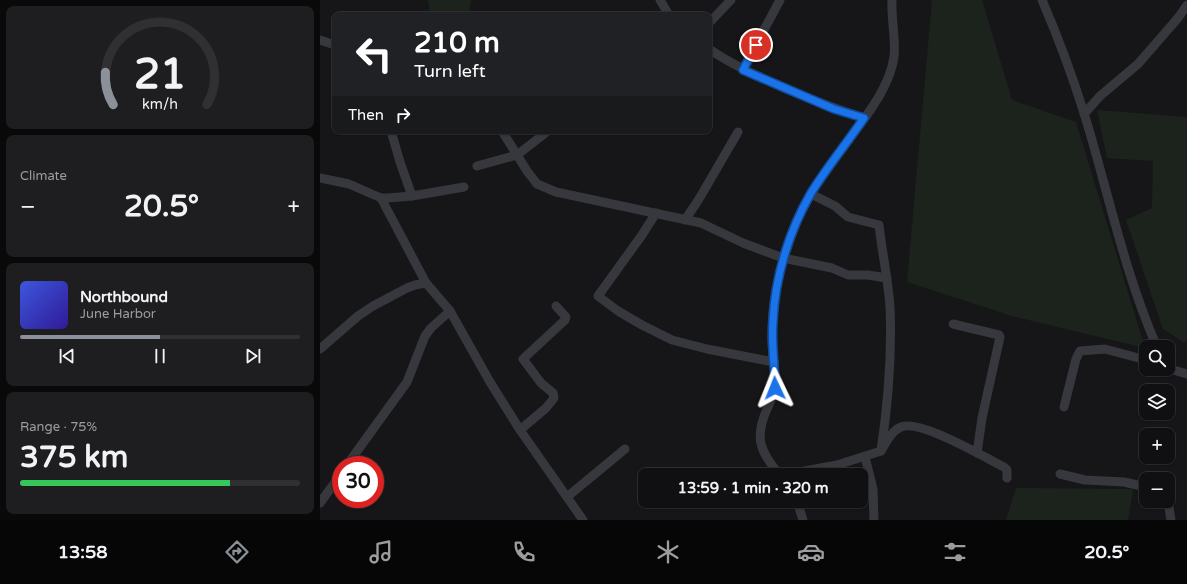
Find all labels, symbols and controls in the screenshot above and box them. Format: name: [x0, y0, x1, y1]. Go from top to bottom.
text: 210 m: [414, 26, 500, 60]
icon: left: [348, 28, 400, 80]
pin: [739, 28, 773, 62]
icon: arrive: [745, 34, 767, 56]
text: 21: [134, 50, 186, 100]
text: Turn left: [414, 60, 486, 82]
text: km/h: [142, 96, 178, 113]
icon: right: [392, 104, 414, 126]
text: Then: [348, 106, 384, 124]
text: Climate: [20, 168, 67, 184]
text: 20.5°: [124, 188, 199, 225]
text: −: [20, 194, 36, 220]
text: +: [288, 194, 300, 220]
text: Northbound: [80, 288, 168, 306]
text: June Harbor: [80, 306, 156, 322]
map controls: [1139, 340, 1175, 508]
button: search: [1139, 340, 1175, 376]
icon: previous: [56, 345, 78, 367]
icon: pause: [149, 345, 171, 367]
icon: next: [242, 345, 264, 367]
position arrow: [754, 367, 796, 409]
button: layers: [1139, 384, 1175, 420]
text: Range · 75%: [20, 419, 97, 435]
button: +: [1139, 428, 1175, 464]
text: 375 km: [20, 439, 128, 476]
speed limit sign: 30: [332, 456, 384, 508]
button: −: [1139, 472, 1175, 508]
text: 13:59 · 1 min · 320 m: [678, 479, 828, 497]
icon: directions: [223, 538, 251, 566]
icon: music: [367, 538, 395, 566]
icon: phone: [510, 538, 538, 566]
icon: climate: [654, 538, 682, 566]
icon: car: [797, 538, 825, 566]
icon: filters: [941, 538, 969, 566]
text: 13:58: [58, 541, 108, 563]
text: 20.5°: [1084, 541, 1129, 563]

